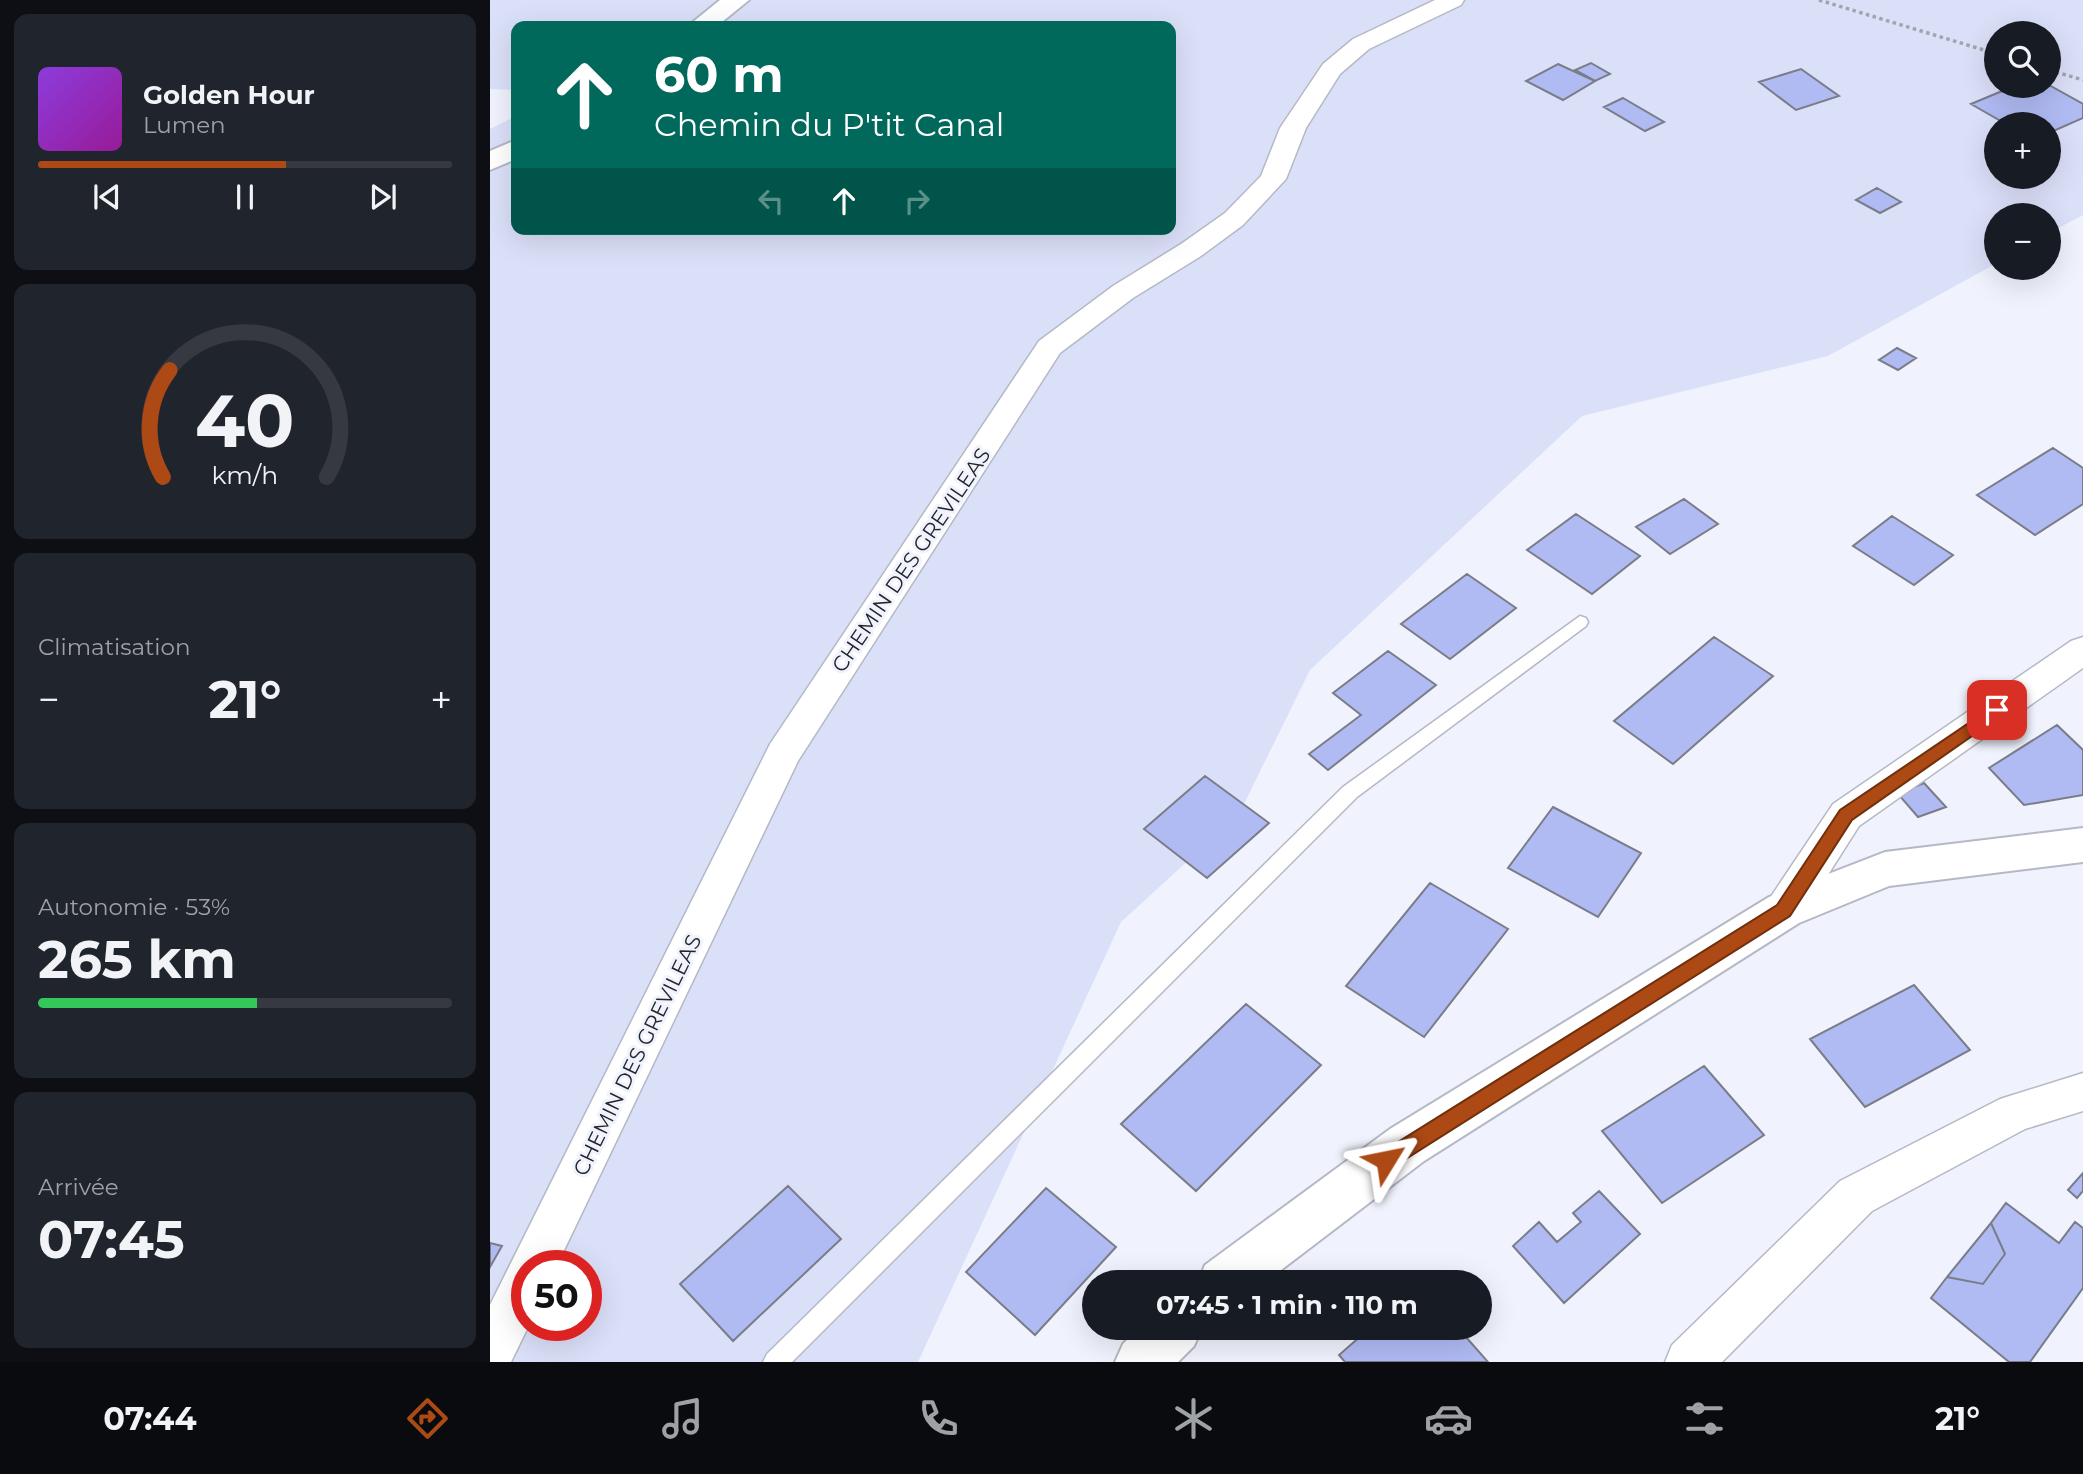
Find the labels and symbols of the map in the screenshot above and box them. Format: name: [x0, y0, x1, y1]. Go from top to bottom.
street label: CHEMIN DES GREVILEAS: [827, 443, 995, 677]
pin: [1967, 680, 2027, 740]
street label: CHEMIN DES GREVILEAS: [568, 930, 706, 1180]
position arrow: [1349, 1123, 1423, 1197]
speed limit sign: 50: [511, 1250, 602, 1341]

